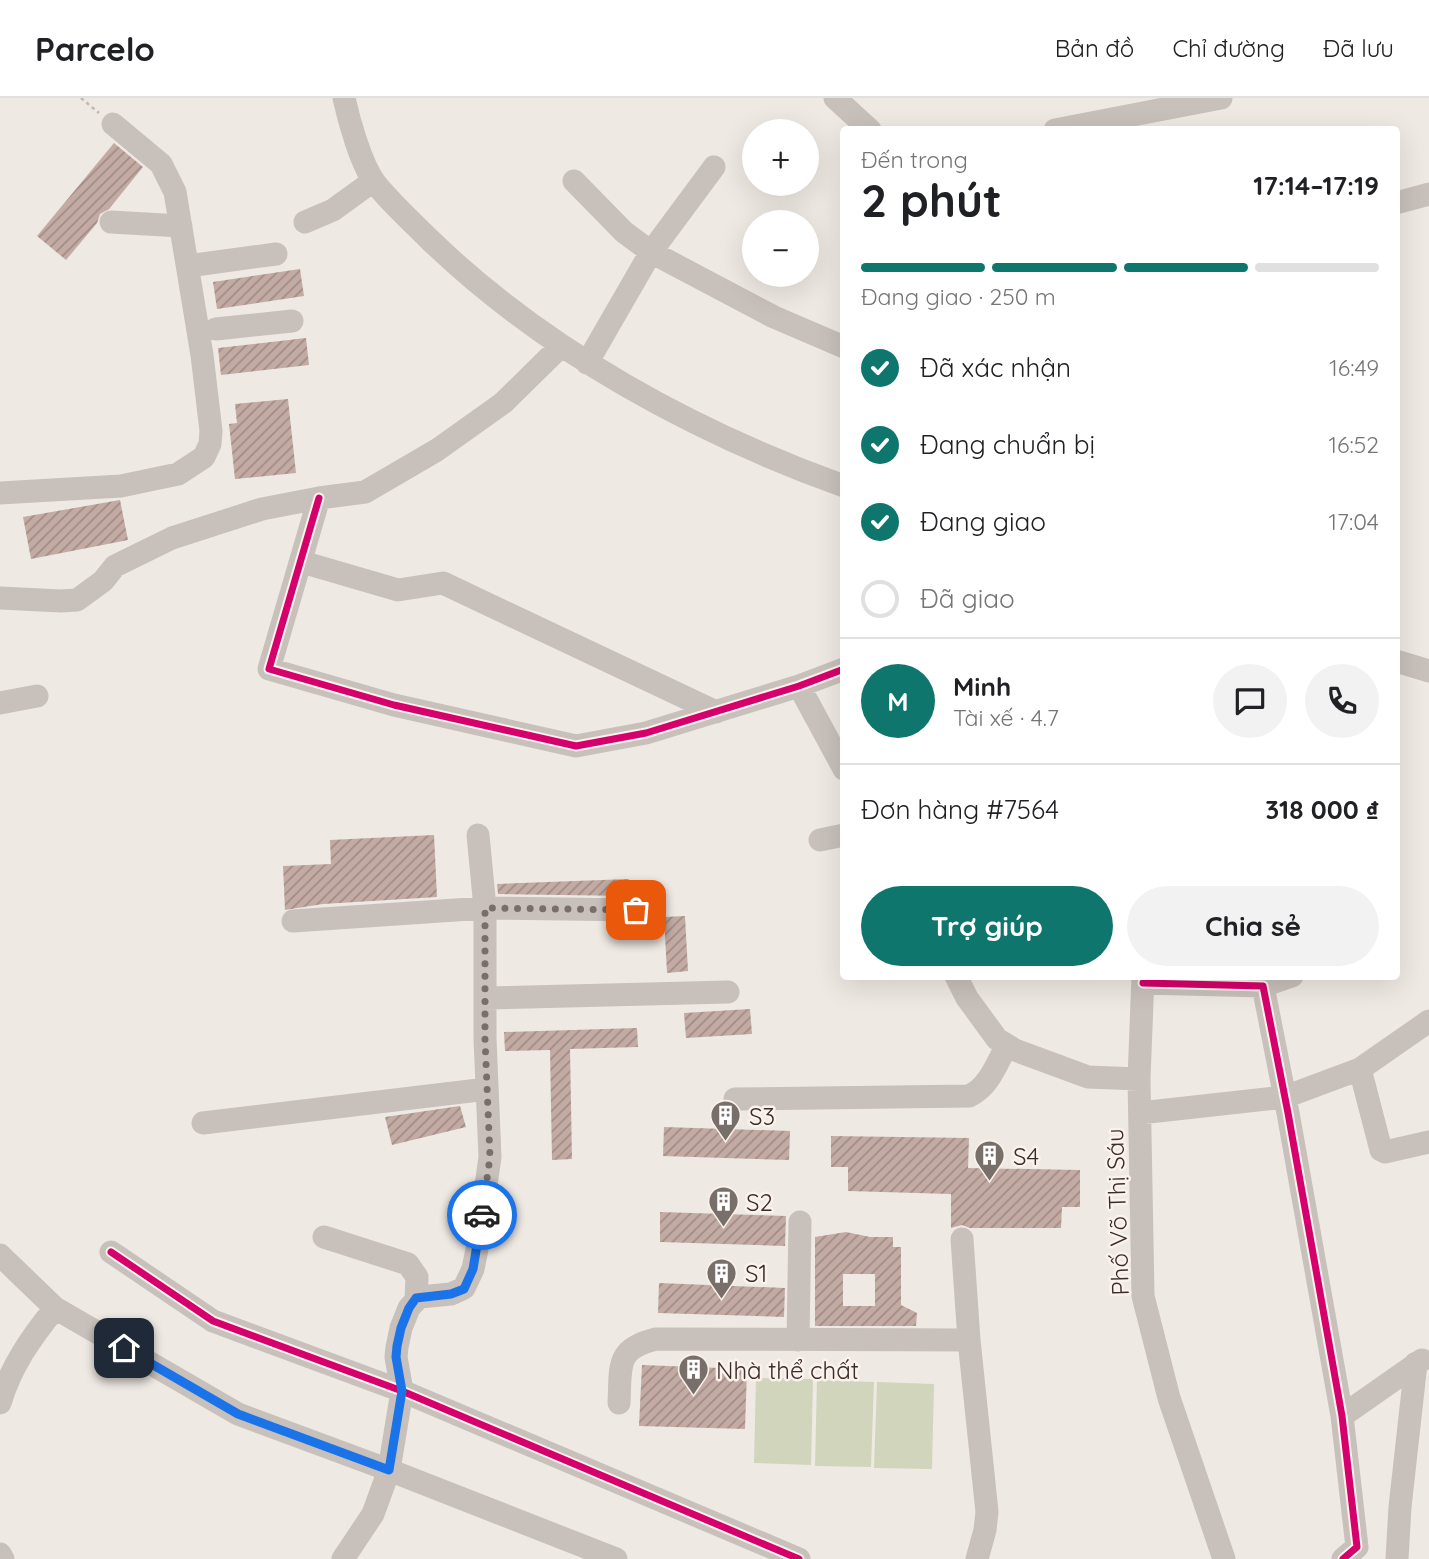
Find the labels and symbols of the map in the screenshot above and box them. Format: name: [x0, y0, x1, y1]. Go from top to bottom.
pin: [606, 880, 666, 940]
building icon: S3: [709, 1099, 743, 1143]
place label: S3: [749, 1101, 775, 1131]
street label: Phố Võ Thị Sáu: [1099, 1128, 1135, 1296]
building icon: S4: [973, 1139, 1007, 1183]
place label: S4: [1013, 1141, 1039, 1171]
courier: [447, 1180, 517, 1250]
building icon: S2: [706, 1185, 740, 1229]
place label: S2: [746, 1187, 773, 1217]
building icon: S1: [705, 1256, 739, 1300]
place label: S1: [745, 1258, 767, 1288]
pin: [94, 1318, 154, 1378]
building icon: Nhà thể chất: [676, 1353, 710, 1397]
place label: Nhà thể chất: [716, 1355, 859, 1385]

